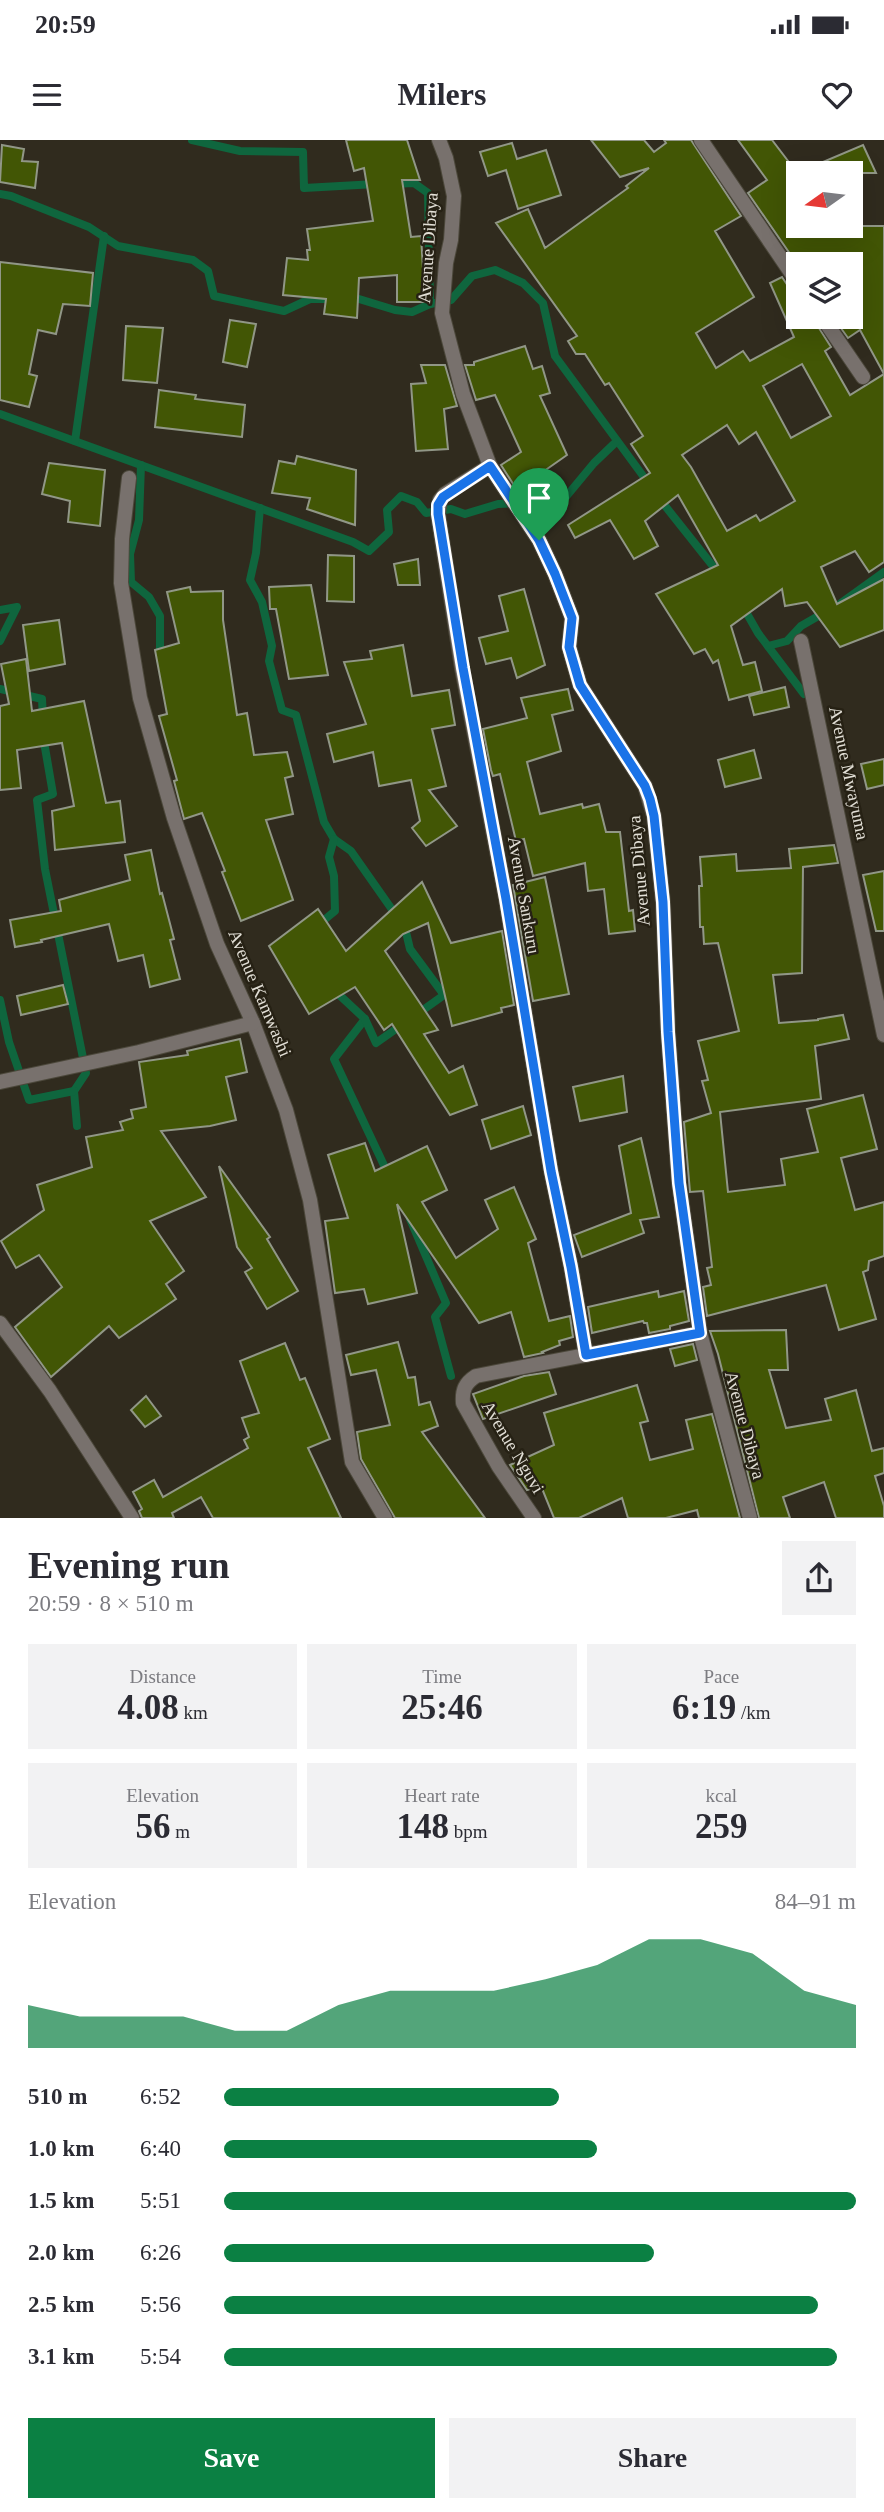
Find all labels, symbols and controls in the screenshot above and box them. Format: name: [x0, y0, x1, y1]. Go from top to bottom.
text: 20:59: [35, 10, 96, 39]
icon: menu: [28, 76, 66, 114]
text: Milers: [398, 76, 486, 112]
icon: heart: [818, 76, 856, 114]
north arrow: [786, 161, 863, 238]
map controls: [786, 161, 863, 329]
street label: Avenue Dibaya: [414, 192, 442, 304]
button: layers: [786, 252, 863, 329]
pin: [509, 468, 569, 540]
icon: arrive: [520, 479, 558, 517]
street label: Avenue Mwayuma: [825, 704, 873, 842]
street label: Avenue Dibaya: [624, 815, 654, 927]
street label: Avenue Sankuru: [504, 835, 544, 955]
street label: Avenue Kamwashi: [224, 926, 296, 1060]
street label: Avenue Dibaya: [721, 1369, 769, 1481]
street label: Avenue Nguvi: [478, 1397, 548, 1497]
button: share: [782, 1541, 856, 1615]
text: Evening run: [28, 1544, 230, 1586]
text: 20:59 · 8 × 510 m: [28, 1591, 194, 1616]
text: Distance: [129, 1666, 196, 1687]
text: Time: [422, 1666, 462, 1687]
text: Pace: [703, 1666, 739, 1687]
text: 4.08: [118, 1688, 179, 1727]
text: 25:46: [401, 1688, 483, 1727]
text: 6:19: [672, 1688, 736, 1727]
text: km: [179, 1702, 208, 1723]
text: /km: [736, 1702, 771, 1723]
text: Elevation: [126, 1785, 199, 1806]
text: Heart rate: [404, 1785, 480, 1806]
text: kcal: [706, 1785, 737, 1806]
text: 56: [135, 1807, 170, 1846]
text: 148: [396, 1807, 449, 1846]
text: 259: [695, 1807, 748, 1846]
text: m: [170, 1821, 190, 1842]
text: bpm: [449, 1821, 488, 1842]
text: Elevation: [28, 1889, 116, 1914]
text: 84–91 m: [775, 1889, 856, 1914]
text: 510 m: [28, 2084, 87, 2109]
text: 6:52: [140, 2084, 181, 2109]
text: 1.0 km: [28, 2136, 94, 2161]
text: 6:40: [140, 2136, 181, 2161]
text: 1.5 km: [28, 2188, 94, 2213]
text: 5:51: [140, 2188, 181, 2213]
text: 2.0 km: [28, 2240, 94, 2265]
text: 6:26: [140, 2240, 181, 2265]
text: 2.5 km: [28, 2292, 94, 2317]
text: 5:56: [140, 2292, 181, 2317]
text: 3.1 km: [28, 2344, 94, 2369]
text: 5:54: [140, 2344, 181, 2369]
button: Save: [28, 2418, 435, 2498]
button: Share: [449, 2418, 856, 2498]

